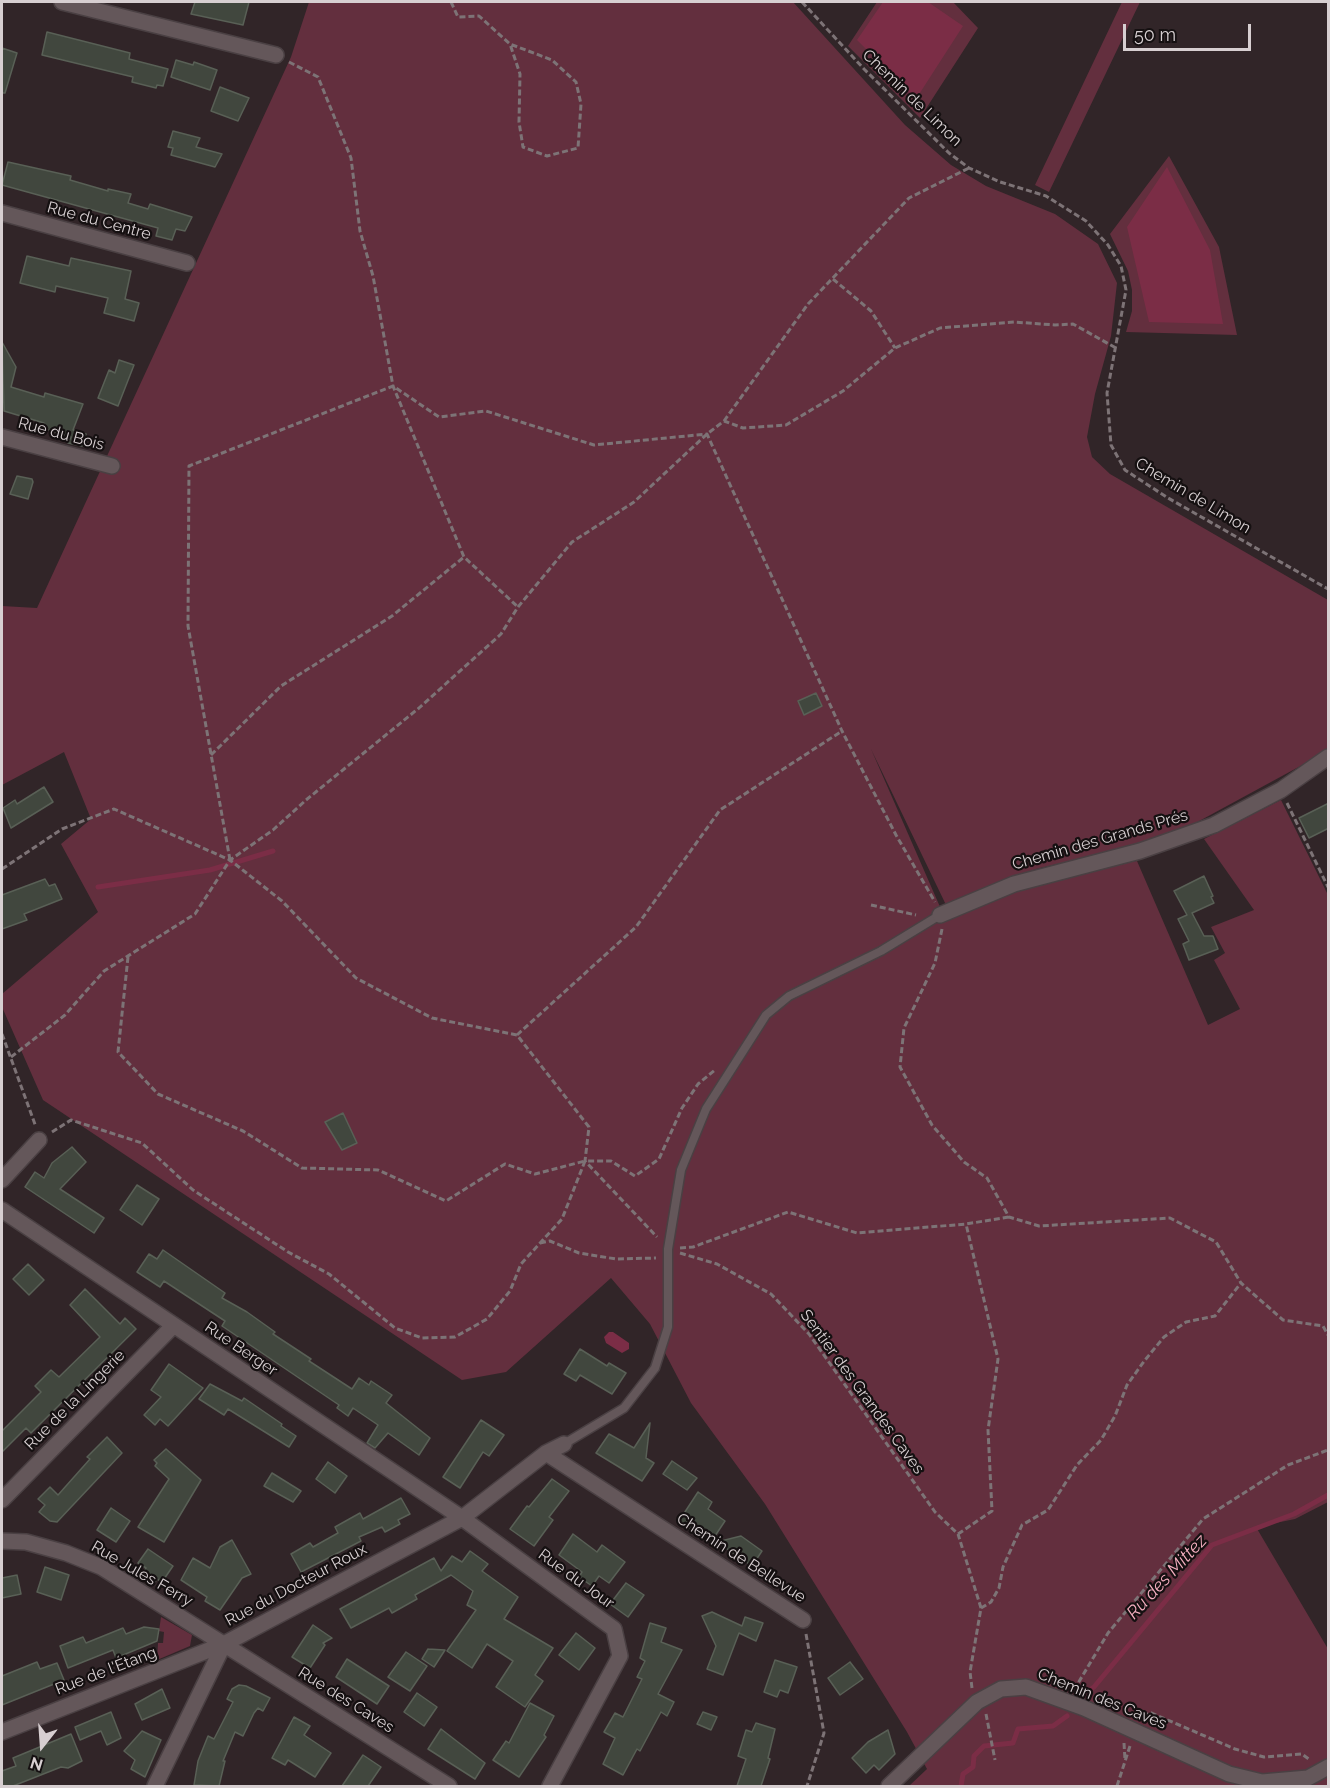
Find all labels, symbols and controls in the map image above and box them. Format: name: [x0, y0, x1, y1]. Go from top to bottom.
scale bar: [1126, 12, 1254, 50]
text: 50 m: [1134, 24, 1176, 45]
street label: Chemin de Limon: [858, 46, 966, 150]
street label: Rue du Centre: [45, 198, 153, 244]
street label: Rue du Bois: [16, 413, 106, 455]
street label: Chemin de Limon: [1132, 454, 1254, 538]
street label: Chemin des Grands Prés: [1010, 806, 1190, 874]
street label: Sentier des Grandes Caves: [796, 1306, 928, 1478]
street label: Rue Berger: [201, 1318, 281, 1380]
street label: Rue de la Lingerie: [21, 1346, 129, 1454]
street label: Chemin de Bellevue: [673, 1509, 809, 1607]
water label: Ru des Mittez: [1122, 1530, 1212, 1624]
street label: Rue Jules Ferry: [88, 1537, 196, 1611]
street label: Rue du Docteur Roux: [222, 1540, 370, 1630]
street label: Rue du Jour: [534, 1545, 618, 1613]
street label: Rue de l'Étang: [53, 1643, 159, 1699]
street label: Rue des Caves: [295, 1663, 397, 1737]
street label: Chemin des Caves: [1035, 1664, 1169, 1734]
north arrow: [12, 1716, 72, 1776]
text: N: [28, 1753, 45, 1775]

